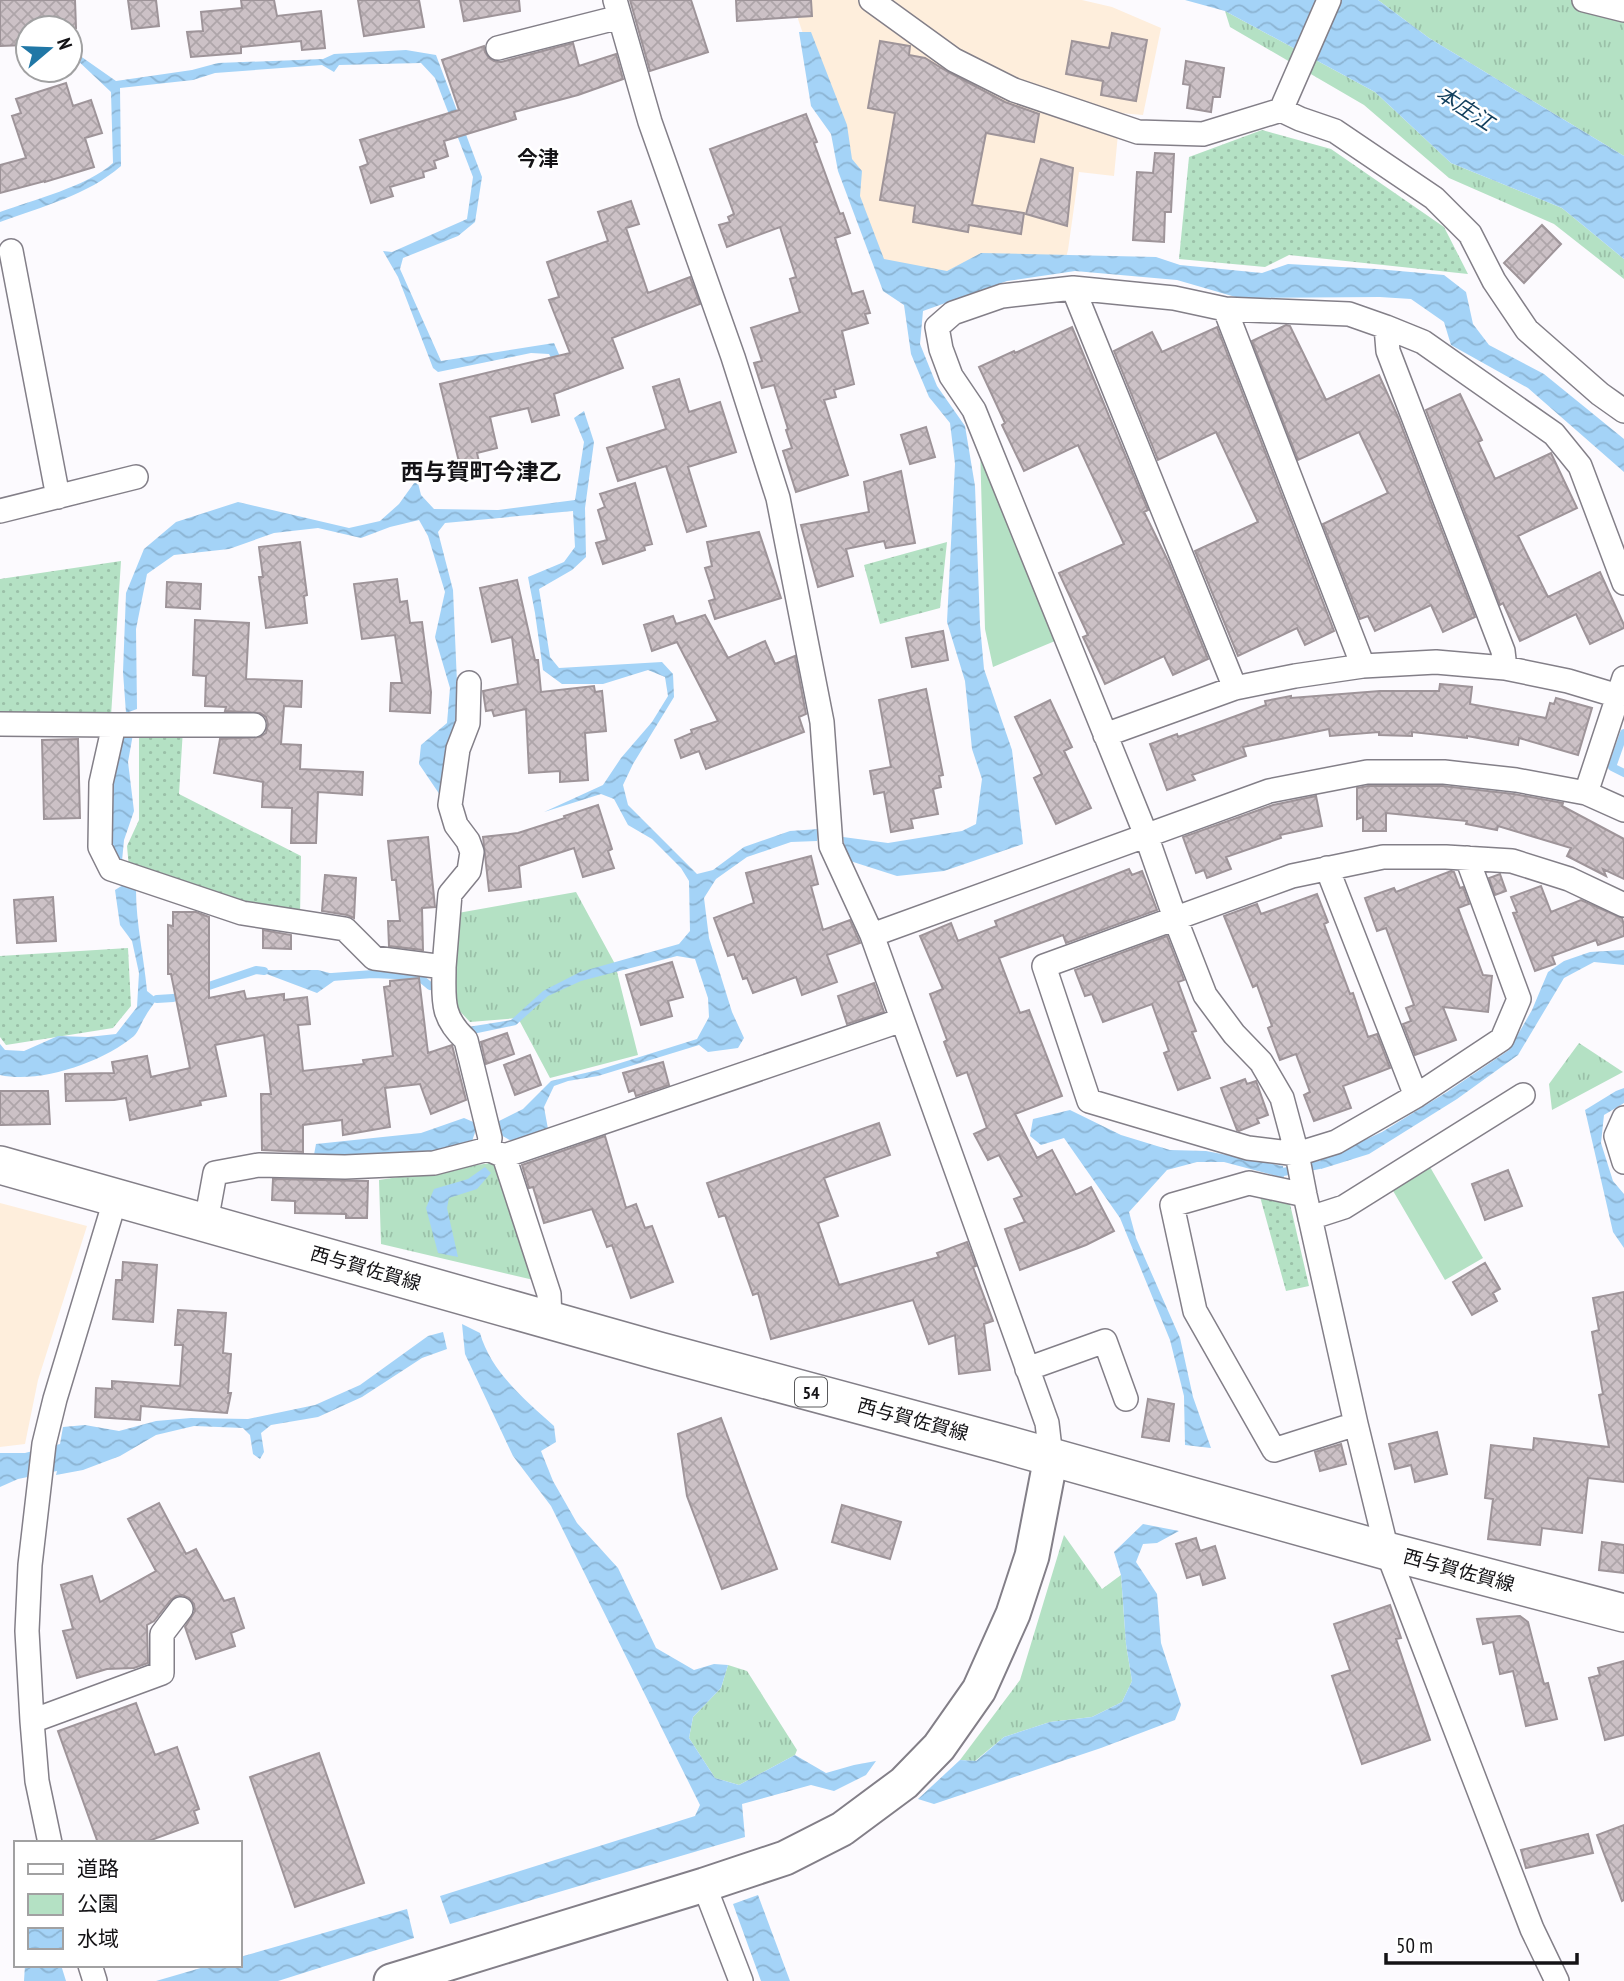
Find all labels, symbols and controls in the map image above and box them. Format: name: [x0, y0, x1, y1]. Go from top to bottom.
north arrow: [14, 14, 84, 84]
text: N: [52, 35, 78, 52]
water label: 本庄江: [1431, 80, 1500, 138]
district label: 今津: [517, 145, 559, 172]
district label: 西与賀町今津乙: [401, 457, 562, 486]
street label: 西与賀佐賀線: [308, 1241, 424, 1295]
road number: 54: [795, 1378, 827, 1406]
street label: 西与賀佐賀線: [855, 1393, 971, 1445]
street label: 西与賀佐賀線: [1401, 1544, 1517, 1596]
legend: [14, 1841, 242, 1967]
text: 道路: [77, 1855, 119, 1882]
text: 公園: [77, 1890, 119, 1917]
scale bar: [1386, 1922, 1577, 1966]
text: 水域: [77, 1925, 119, 1952]
text: 50 m: [1396, 1932, 1433, 1959]

